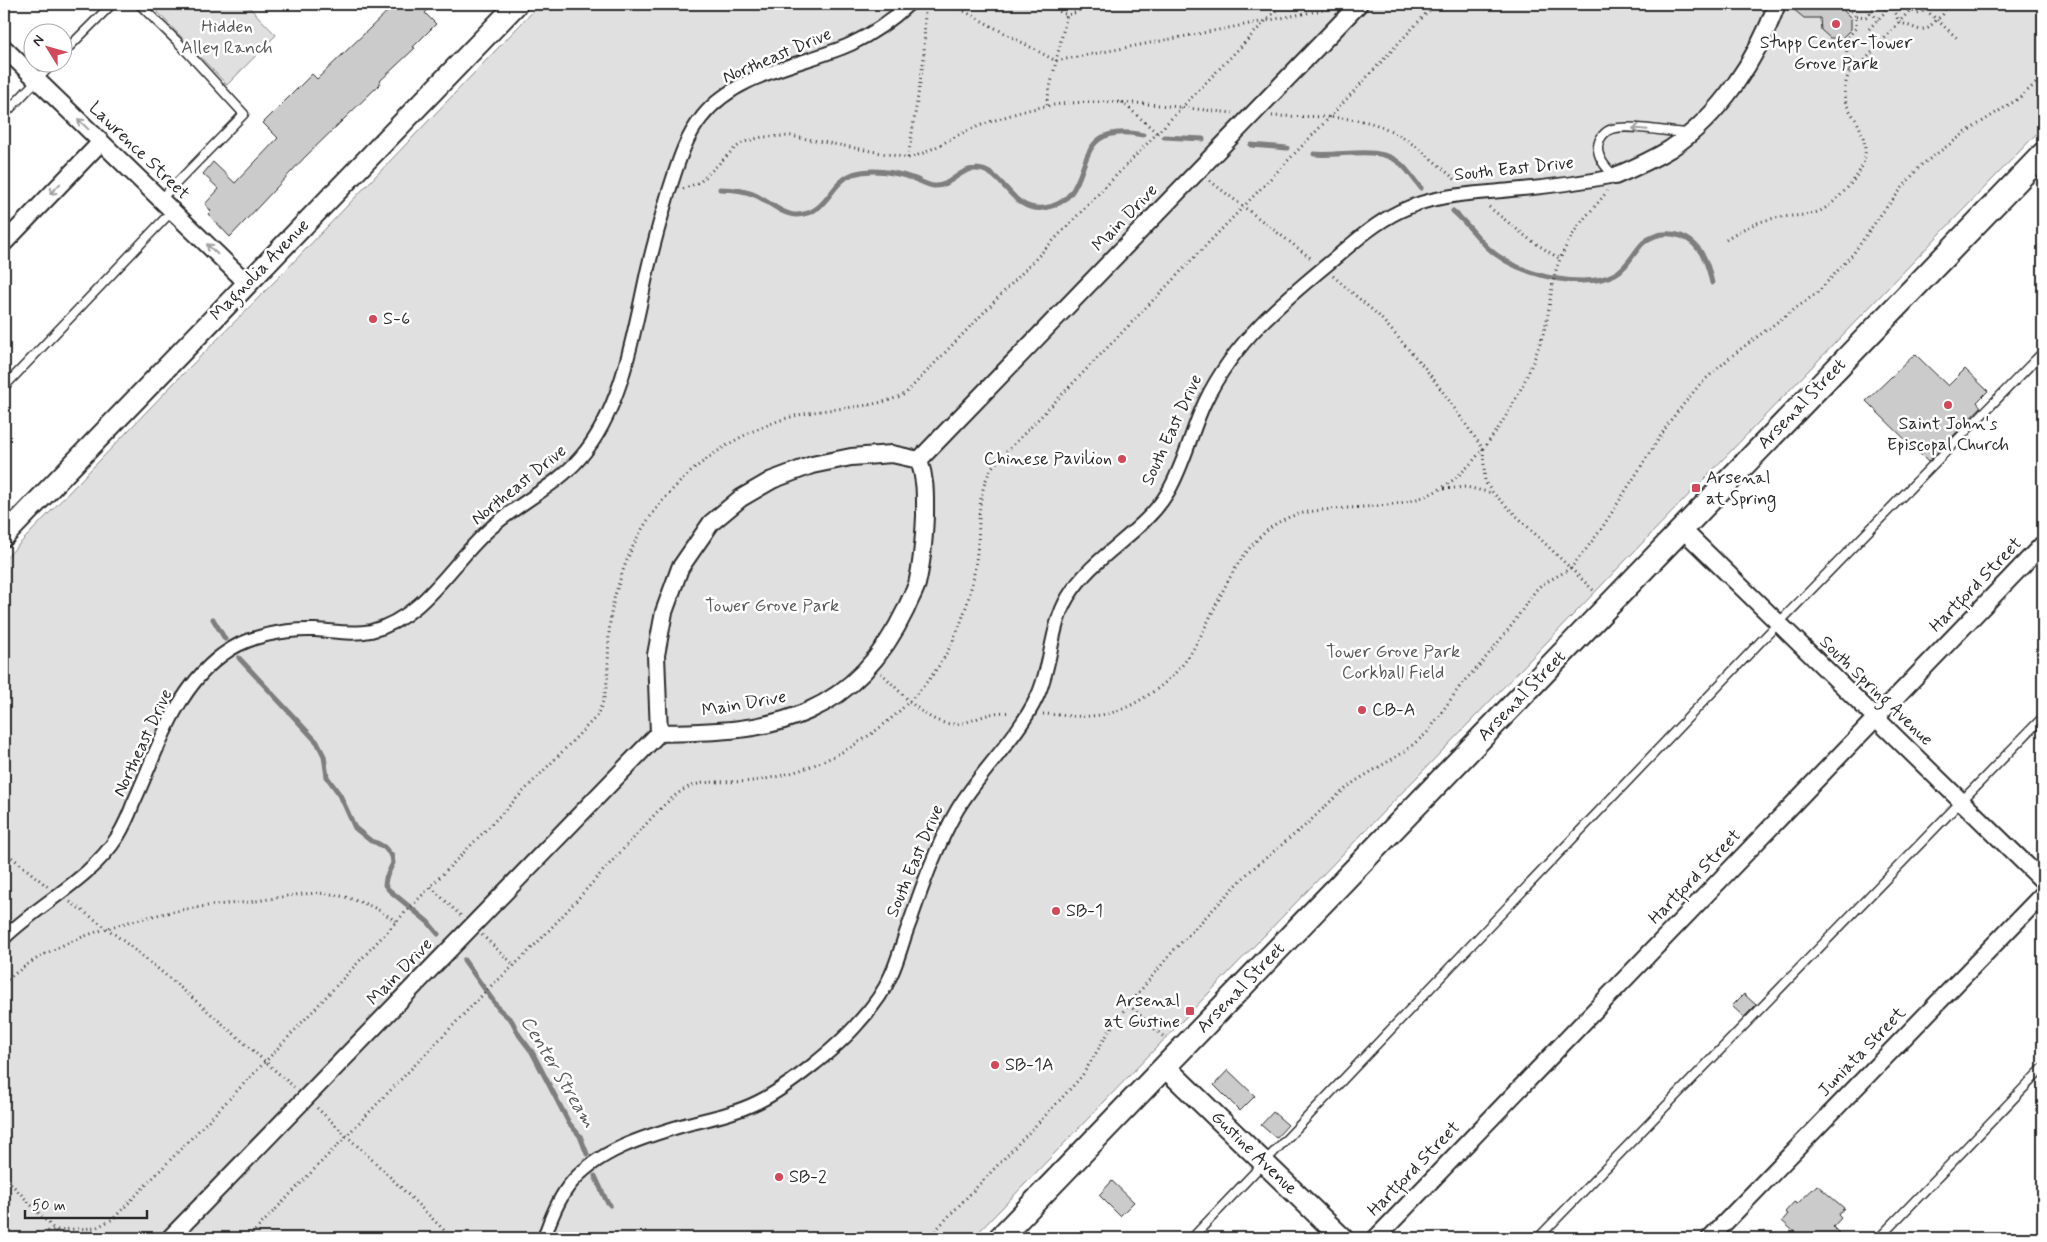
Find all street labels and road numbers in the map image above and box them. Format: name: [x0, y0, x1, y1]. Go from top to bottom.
street label: Northeast Drive: [719, 22, 835, 90]
street label: Lawrence Street: [83, 97, 195, 205]
street label: South East Drive: [1453, 151, 1575, 187]
street label: Main Drive: [1087, 179, 1163, 257]
street label: Magnolia Avenue: [205, 214, 316, 328]
street label: Arsenal Street: [1752, 353, 1852, 455]
street label: South East Drive: [1136, 370, 1208, 490]
street label: Northeast Drive: [466, 439, 572, 531]
street label: Hartford Street: [1924, 532, 2029, 639]
street label: South Spring Avenue: [1813, 630, 1938, 753]
street label: Arsenal Street: [1472, 645, 1572, 747]
street label: Northeast Drive: [108, 685, 178, 801]
street label: Main Drive: [700, 685, 788, 723]
street label: South East Drive: [880, 801, 950, 921]
street label: Hartford Street: [1643, 824, 1748, 931]
street label: Main Drive: [362, 933, 438, 1011]
street label: Arsenal Street: [1191, 937, 1291, 1039]
street label: Juniata Street: [1813, 1001, 1912, 1102]
street label: Gustine Avenue: [1205, 1105, 1303, 1201]
street label: Hartford Street: [1362, 1116, 1467, 1223]

